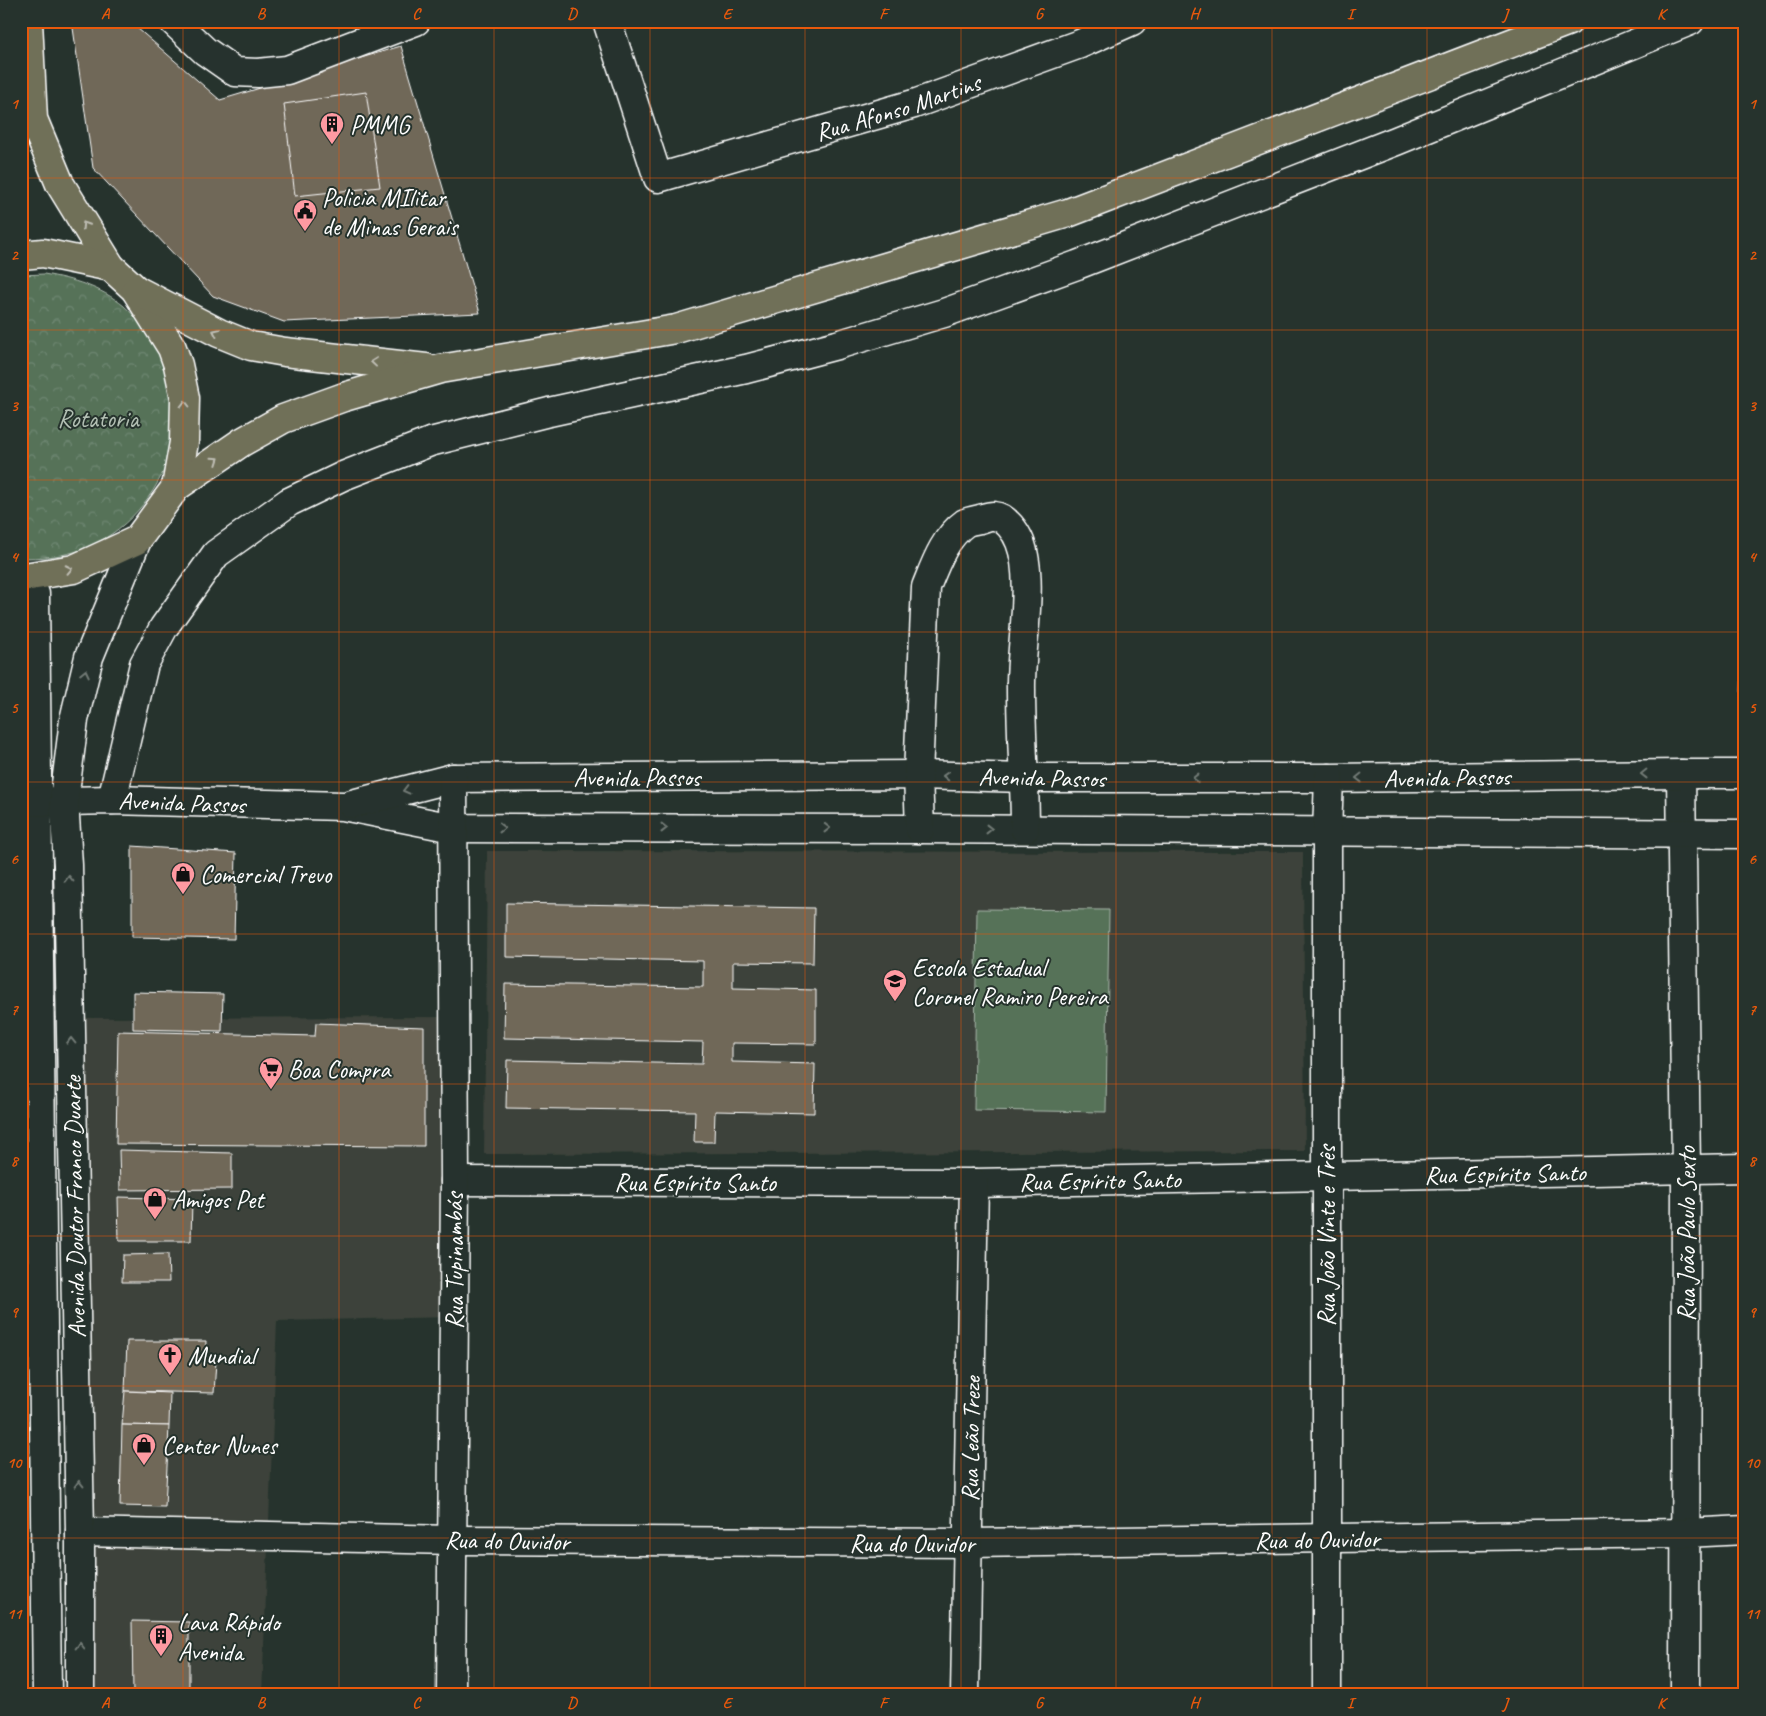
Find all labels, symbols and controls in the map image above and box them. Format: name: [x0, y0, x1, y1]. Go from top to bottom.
text: A: [101, 4, 111, 24]
text: B: [257, 4, 267, 24]
text: C: [412, 4, 422, 24]
text: D: [567, 4, 578, 24]
text: E: [723, 4, 734, 24]
text: F: [879, 4, 890, 24]
text: G: [1035, 4, 1045, 24]
text: H: [1189, 4, 1201, 24]
text: I: [1347, 4, 1357, 24]
text: J: [1501, 4, 1510, 24]
text: K: [1657, 4, 1669, 24]
street label: Rua Afonso Martins: [812, 66, 987, 149]
text: 1: [10, 94, 19, 114]
text: 1: [1748, 94, 1757, 114]
place label: PMMG: [350, 109, 412, 141]
building icon: PMMG: [319, 111, 345, 145]
place label: Policia MIlitar de Minas Gerais: [322, 182, 460, 243]
public building icon: Policia MIlitar de Minas Gerais: [292, 198, 318, 232]
one-way arrow: [82, 221, 92, 230]
text: 2: [10, 245, 19, 265]
text: 2: [1748, 245, 1757, 265]
one-way arrow: [212, 327, 221, 338]
one-way arrow: [370, 357, 378, 368]
text: 3: [10, 396, 19, 416]
text: 3: [1748, 396, 1757, 416]
one-way arrow: [180, 400, 190, 408]
park label: Rotatoria: [57, 403, 141, 435]
one-way arrow: [210, 457, 220, 466]
text: 4: [10, 547, 19, 567]
text: 4: [1748, 547, 1757, 567]
one-way arrow: [65, 564, 74, 575]
one-way arrow: [79, 668, 90, 677]
text: 5: [11, 698, 20, 718]
text: 5: [1749, 698, 1758, 718]
street label: Avenida Passos: [978, 761, 1108, 795]
street label: Avenida Passos: [1383, 761, 1513, 795]
street label: Avenida Passos: [574, 762, 703, 794]
one-way arrow: [1639, 769, 1647, 779]
one-way arrow: [942, 771, 950, 781]
one-way arrow: [1192, 773, 1200, 783]
one-way arrow: [1354, 773, 1362, 783]
street label: Avenida Passos: [118, 785, 248, 821]
one-way arrow: [402, 785, 410, 795]
one-way arrow: [498, 823, 506, 833]
one-way arrow: [661, 823, 669, 833]
one-way arrow: [824, 823, 831, 833]
one-way arrow: [986, 824, 994, 834]
text: 6: [10, 849, 19, 869]
text: 6: [1748, 849, 1757, 869]
place label: Comercial Trevo: [200, 859, 333, 891]
shop icon: Comercial Trevo: [170, 861, 196, 895]
one-way arrow: [63, 874, 74, 882]
place label: Escola Estadual Coronel Ramiro Pereira: [912, 952, 1110, 1013]
school or university icon: Escola Estadual Coronel Ramiro Pereira: [882, 968, 908, 1002]
text: 7: [10, 1000, 19, 1020]
text: 7: [1748, 1000, 1757, 1020]
one-way arrow: [66, 1037, 76, 1044]
place label: Boa Compra: [288, 1054, 392, 1086]
supermarket icon: Boa Compra: [258, 1056, 284, 1090]
street label: Avenida Doutor Franco Duarte: [57, 1074, 93, 1338]
street label: Rua João Vinte e Três: [1311, 1143, 1343, 1326]
street label: Rua João Paulo Sexto: [1671, 1145, 1703, 1321]
text: 8: [10, 1151, 19, 1171]
text: 8: [1748, 1151, 1757, 1171]
street label: Rua Espírito Santo: [1424, 1157, 1587, 1191]
street label: Rua Espírito Santo: [1019, 1164, 1182, 1198]
street label: Rua Espírito Santo: [614, 1167, 777, 1199]
place label: Amigos Pet: [172, 1184, 266, 1216]
shop icon: Amigos Pet: [142, 1186, 168, 1220]
street label: Rua Tupinambás: [439, 1190, 471, 1329]
text: 9: [10, 1302, 19, 1322]
text: 9: [1748, 1302, 1757, 1322]
place label: Mundial: [188, 1340, 260, 1372]
church icon: Mundial: [157, 1342, 183, 1376]
street label: Rua Leão Treze: [954, 1374, 988, 1502]
place label: Center Nunes: [162, 1430, 279, 1462]
shop icon: Center Nunes: [131, 1432, 157, 1466]
text: 10: [7, 1453, 23, 1473]
text: 10: [1745, 1453, 1761, 1473]
one-way arrow: [74, 1479, 84, 1487]
street label: Rua do Ouvidor: [1254, 1523, 1383, 1557]
street label: Rua do Ouvidor: [444, 1524, 573, 1558]
street label: Rua do Ouvidor: [850, 1528, 977, 1560]
text: 11: [7, 1604, 23, 1624]
text: 11: [1745, 1604, 1761, 1624]
place label: Lava Rápido Avenida: [178, 1607, 283, 1668]
building icon: Lava Rápido Avenida: [148, 1623, 174, 1657]
one-way arrow: [75, 1642, 85, 1650]
text: A: [101, 1693, 111, 1713]
text: B: [257, 1693, 267, 1713]
text: C: [412, 1693, 422, 1713]
text: D: [567, 1693, 578, 1713]
text: E: [723, 1693, 734, 1713]
text: F: [879, 1693, 890, 1713]
text: G: [1035, 1693, 1045, 1713]
text: H: [1189, 1693, 1201, 1713]
text: I: [1347, 1693, 1357, 1713]
text: J: [1501, 1693, 1510, 1713]
text: K: [1657, 1693, 1669, 1713]

